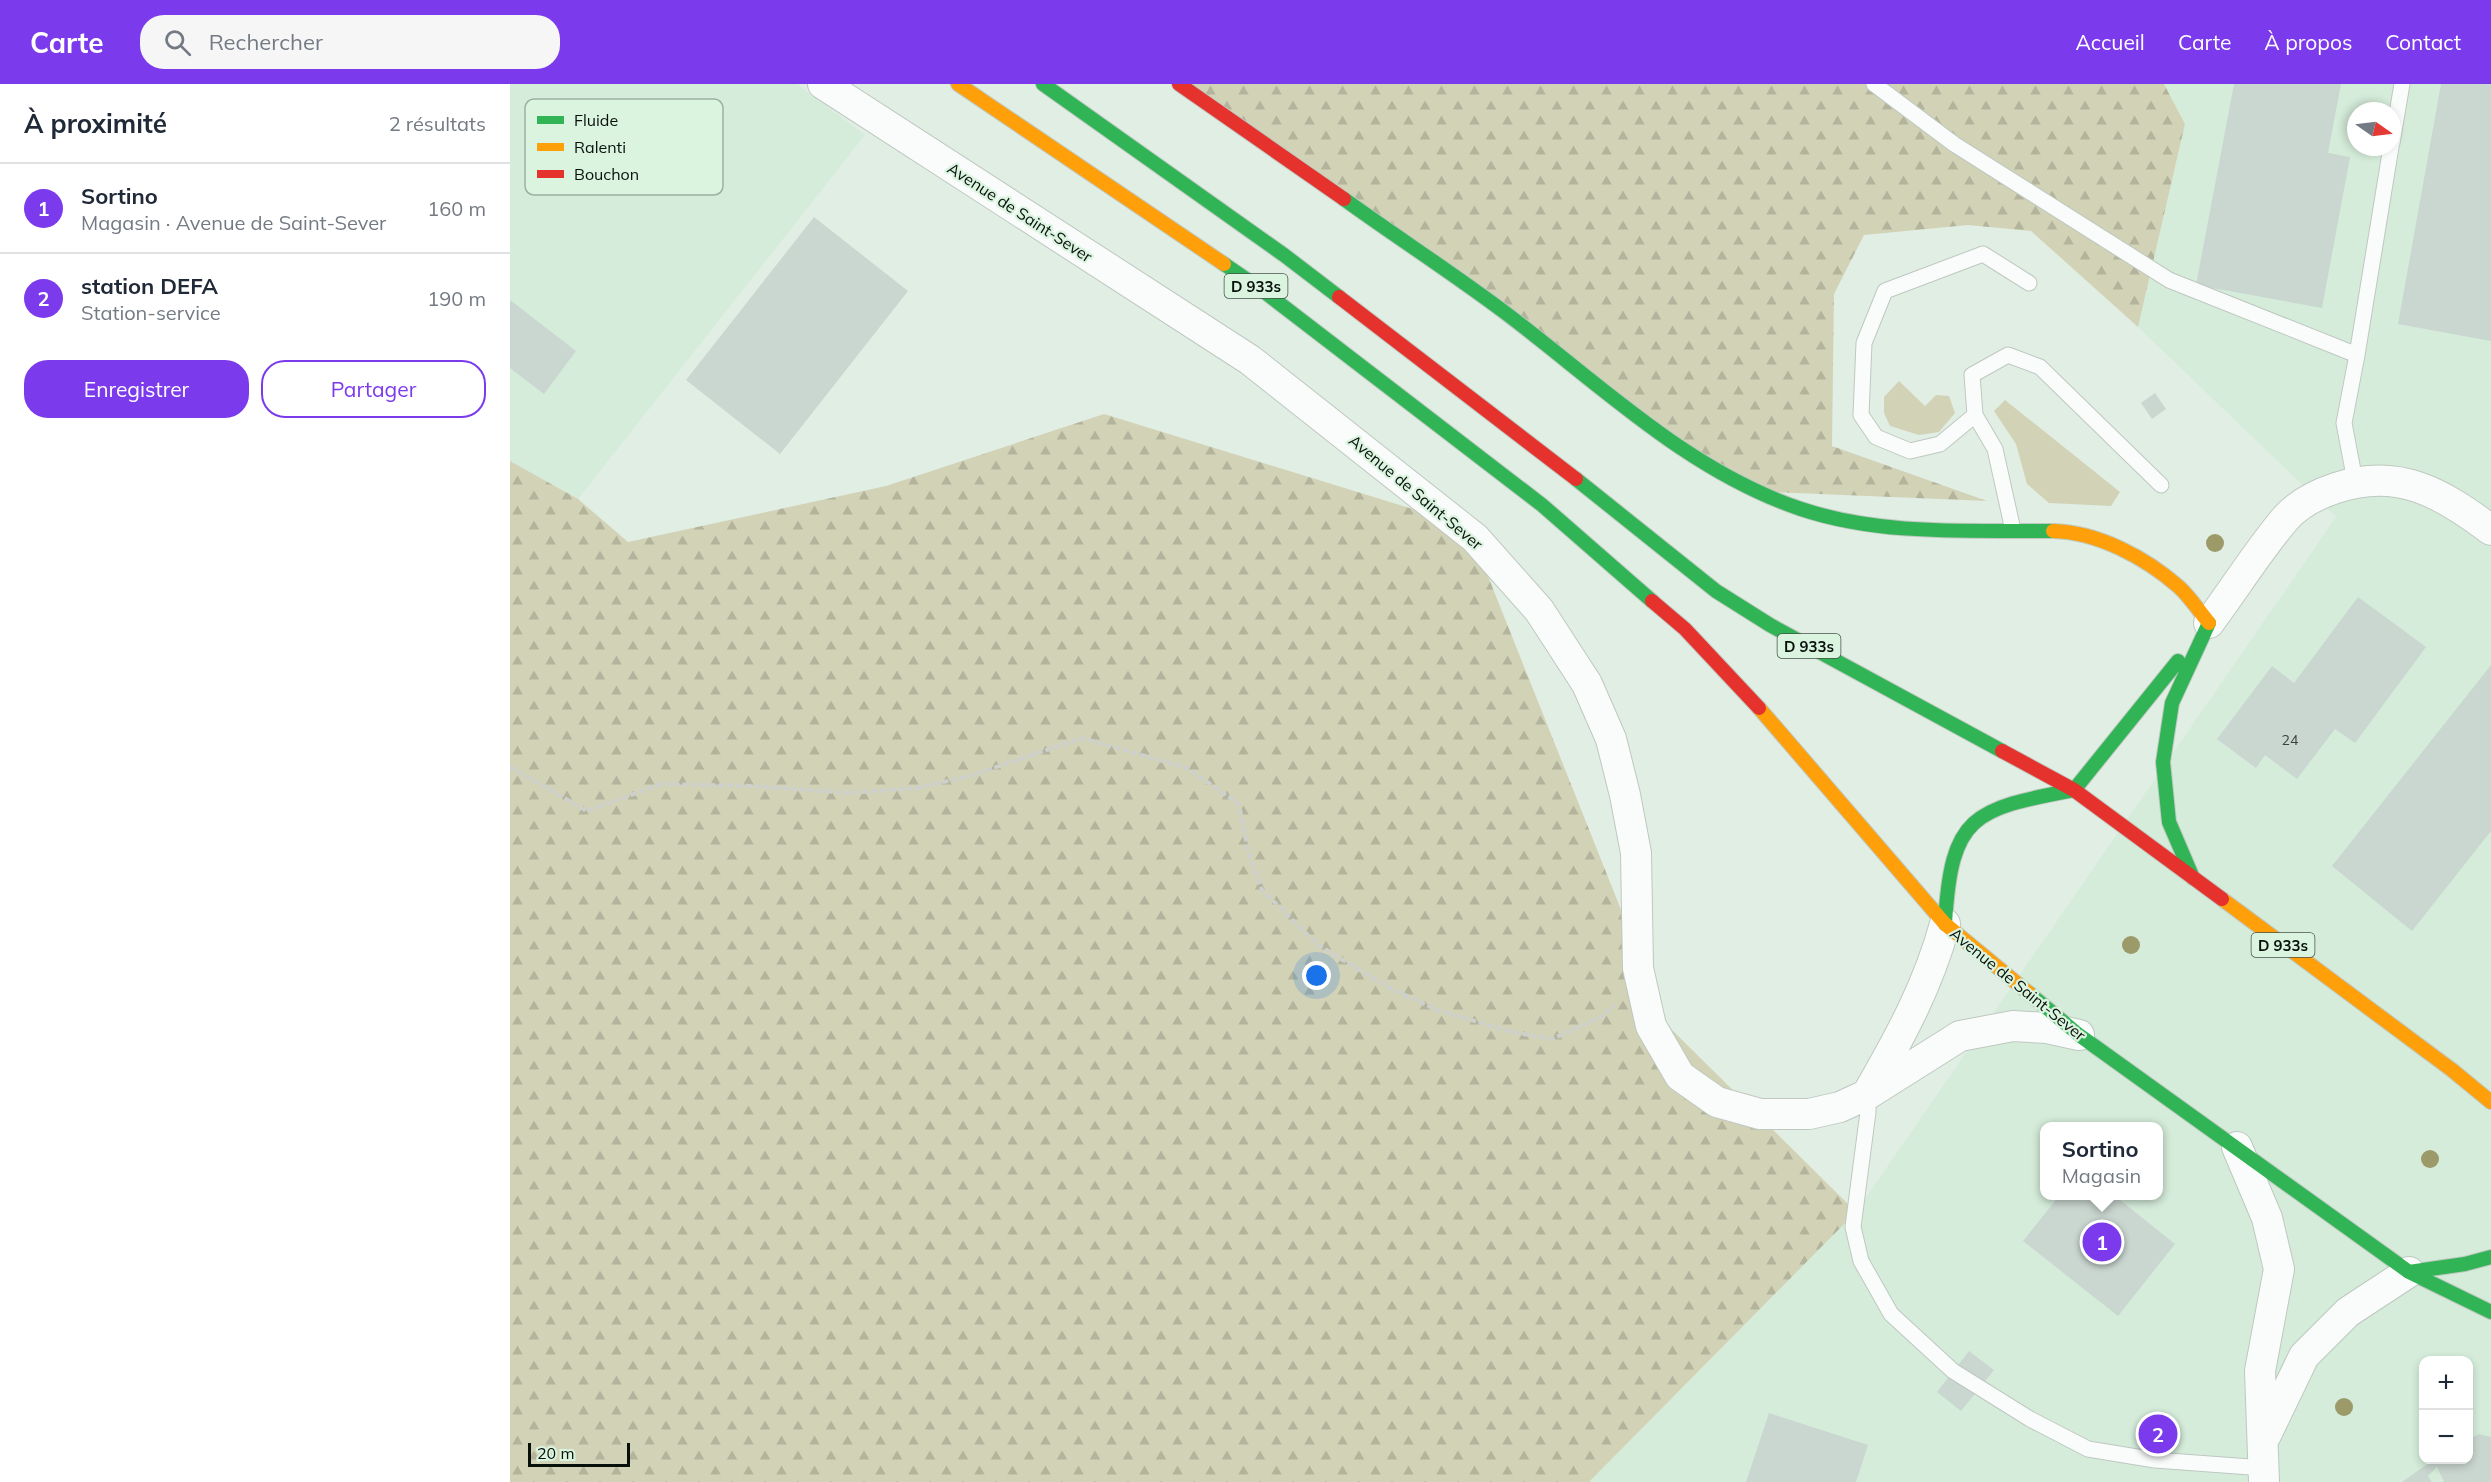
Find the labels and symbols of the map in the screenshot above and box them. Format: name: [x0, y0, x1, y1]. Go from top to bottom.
legend: [525, 99, 723, 195]
north arrow: [2347, 102, 2401, 156]
text: Fluide: [574, 110, 618, 130]
text: Ralenti: [574, 137, 626, 157]
street label: Avenue de Saint-Sever: [944, 158, 1096, 266]
text: Bouchon: [574, 164, 639, 184]
road number: D 933s: [1224, 274, 1287, 298]
street label: Avenue de Saint-Sever: [1345, 430, 1487, 554]
road number: D 933s: [1778, 634, 1840, 658]
house number: 24: [2282, 731, 2299, 749]
street label: Avenue de Saint-Sever: [1946, 923, 2090, 1045]
road number: D 933s: [2252, 933, 2314, 957]
your location: [1302, 961, 1331, 990]
pin: 1: [2082, 1220, 2122, 1264]
pin: 2: [2138, 1412, 2178, 1456]
scale bar: [528, 1440, 630, 1468]

